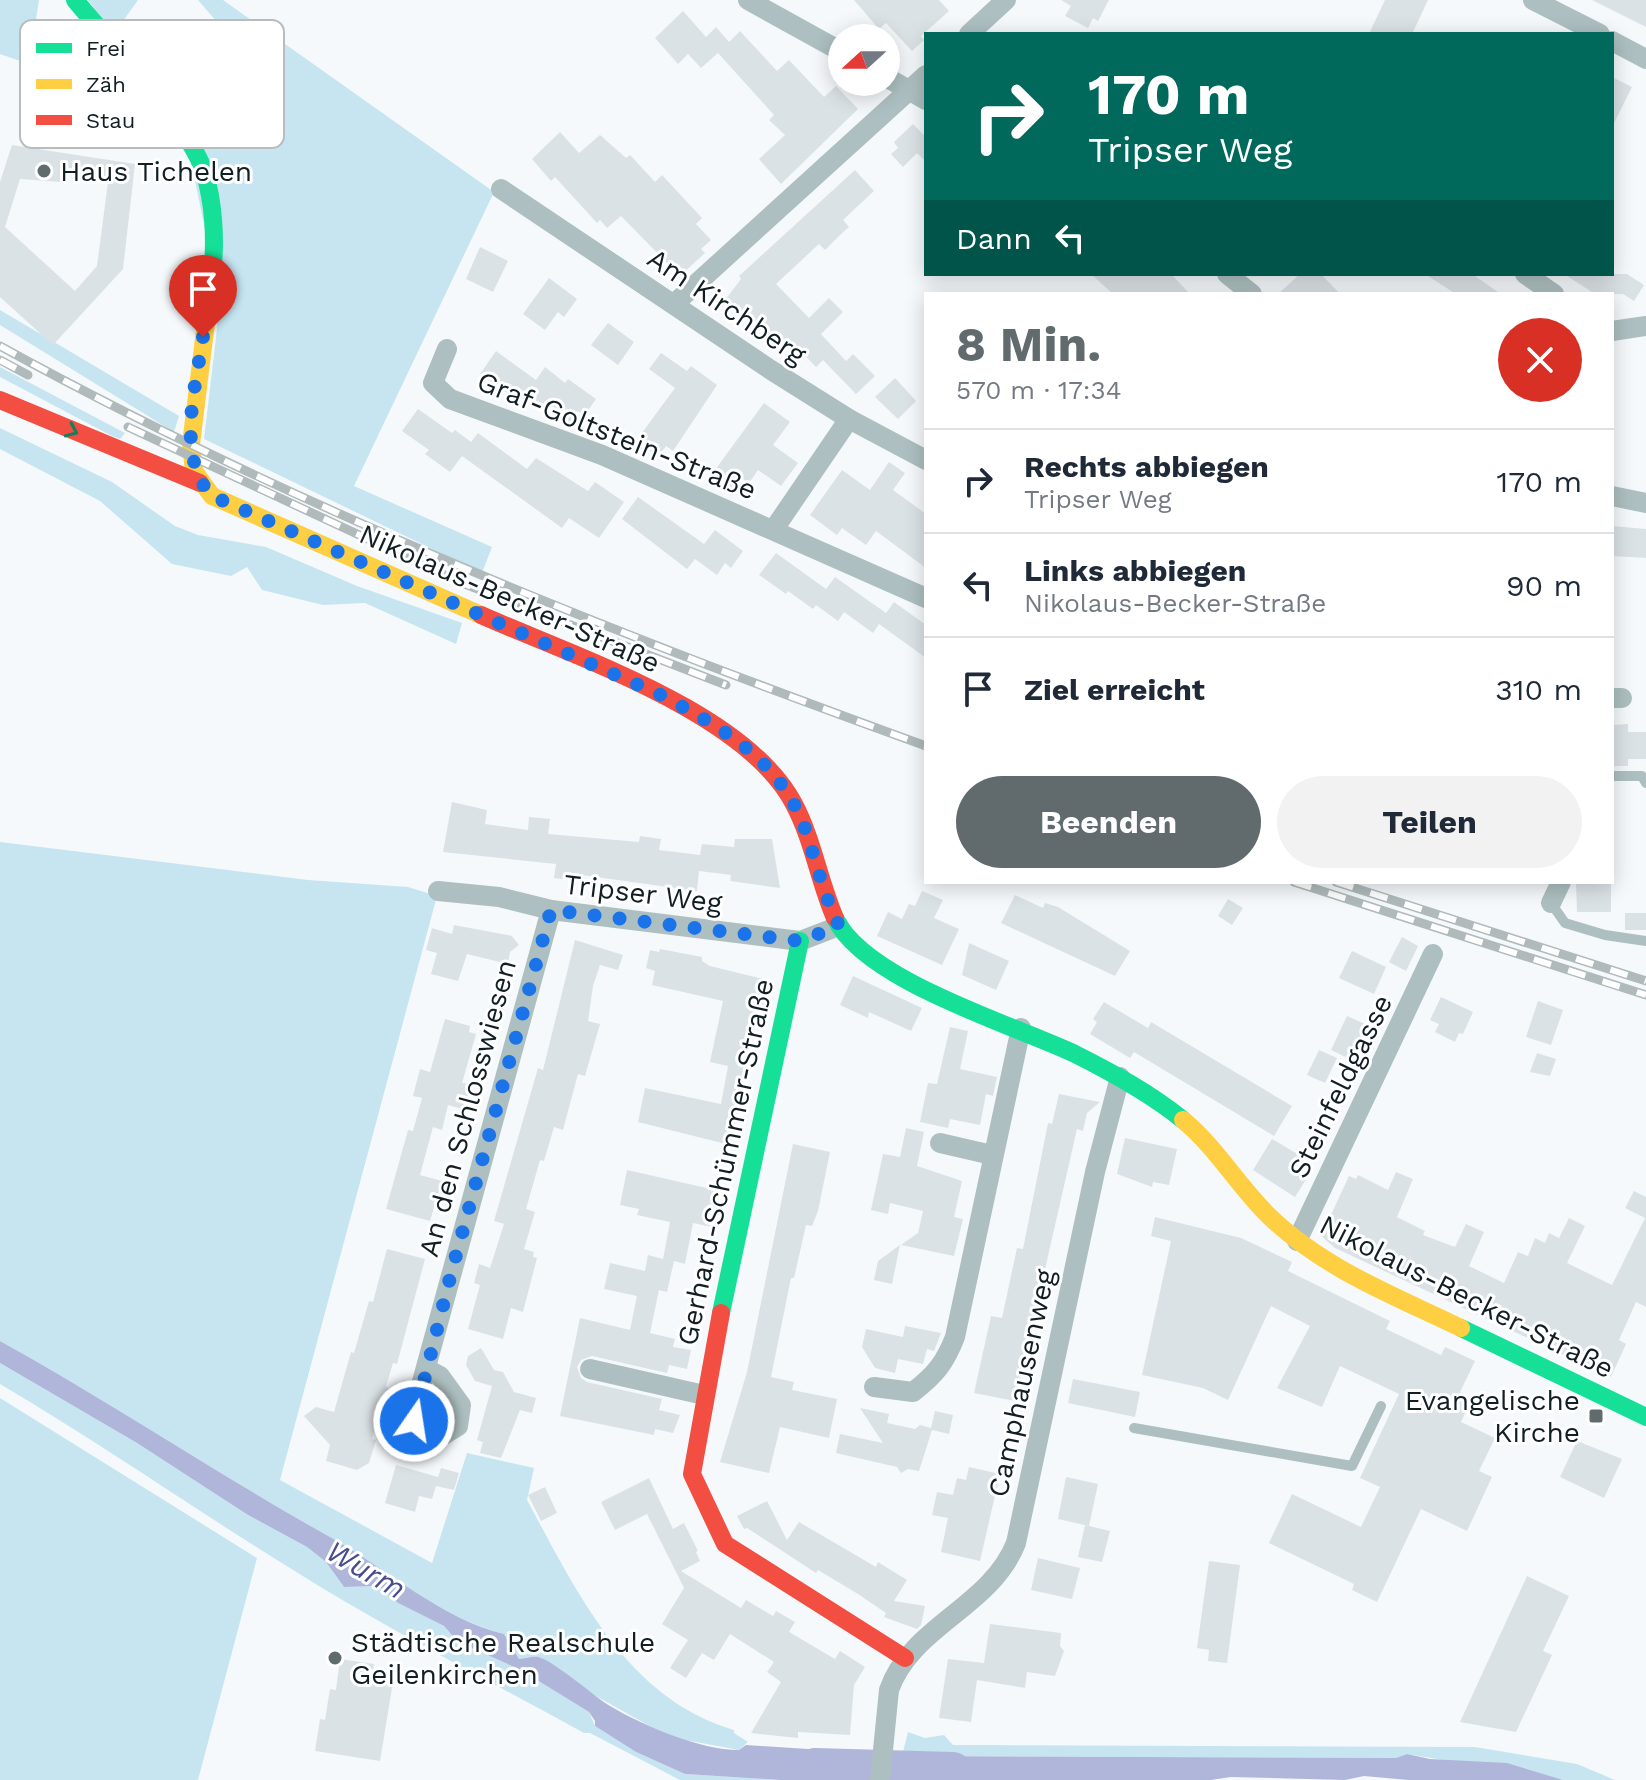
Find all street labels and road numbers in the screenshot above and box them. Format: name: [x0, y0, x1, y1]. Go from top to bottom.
street label: Am Kirchberg: [641, 241, 812, 372]
street label: Graf-Goltstein-Straße: [472, 364, 761, 507]
street label: Nikolaus-Becker-Straße: [354, 517, 665, 680]
street label: Tripser Weg: [562, 867, 724, 920]
street label: An den Schlosswiesen: [412, 956, 523, 1260]
street label: Gerhard-Schümmer-Straße: [670, 976, 780, 1348]
street label: Steinfeldgasse: [1282, 989, 1399, 1183]
street label: Nikolaus-Becker-Straße: [1314, 1208, 1619, 1385]
street label: Camphausenweg: [981, 1266, 1062, 1500]

